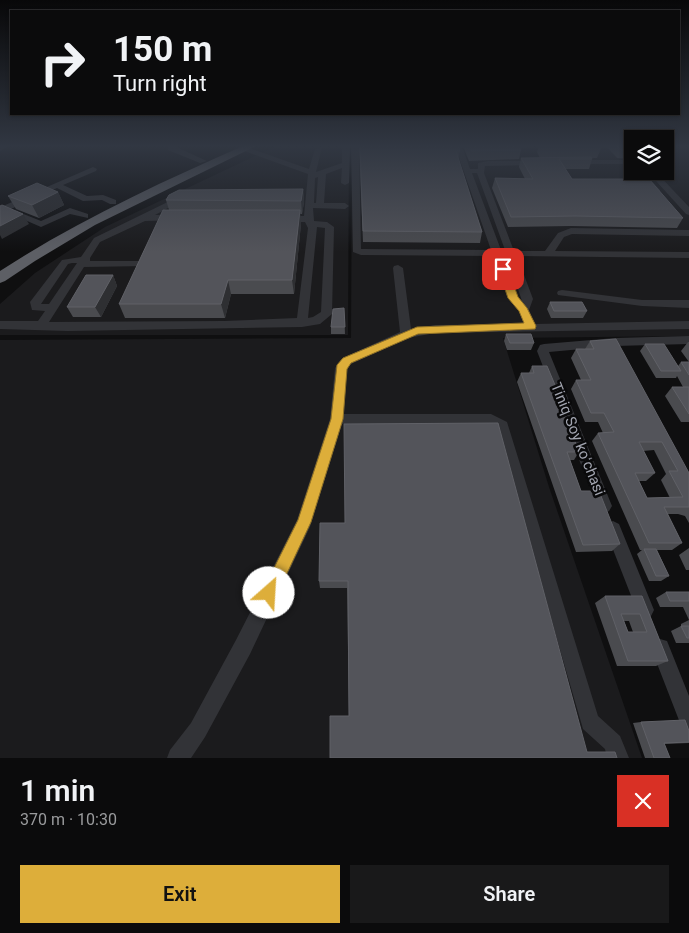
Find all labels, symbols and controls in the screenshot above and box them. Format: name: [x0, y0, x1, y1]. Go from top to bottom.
text: 150 m: [113, 29, 212, 70]
icon: right: [30, 30, 95, 95]
text: Turn right: [113, 71, 207, 96]
map controls: [624, 130, 674, 180]
button: layers: [624, 130, 674, 180]
pin: [482, 248, 524, 290]
icon: arrive: [489, 255, 517, 283]
street label: Tiniq Soy koʻchasi: [547, 380, 609, 498]
position arrow: [242, 566, 294, 618]
text: 1 min: [20, 773, 95, 808]
button: close: [617, 775, 669, 827]
text: 370 m · 10:30: [20, 810, 117, 829]
button: Exit: [20, 865, 340, 923]
button: Share: [350, 865, 669, 923]

